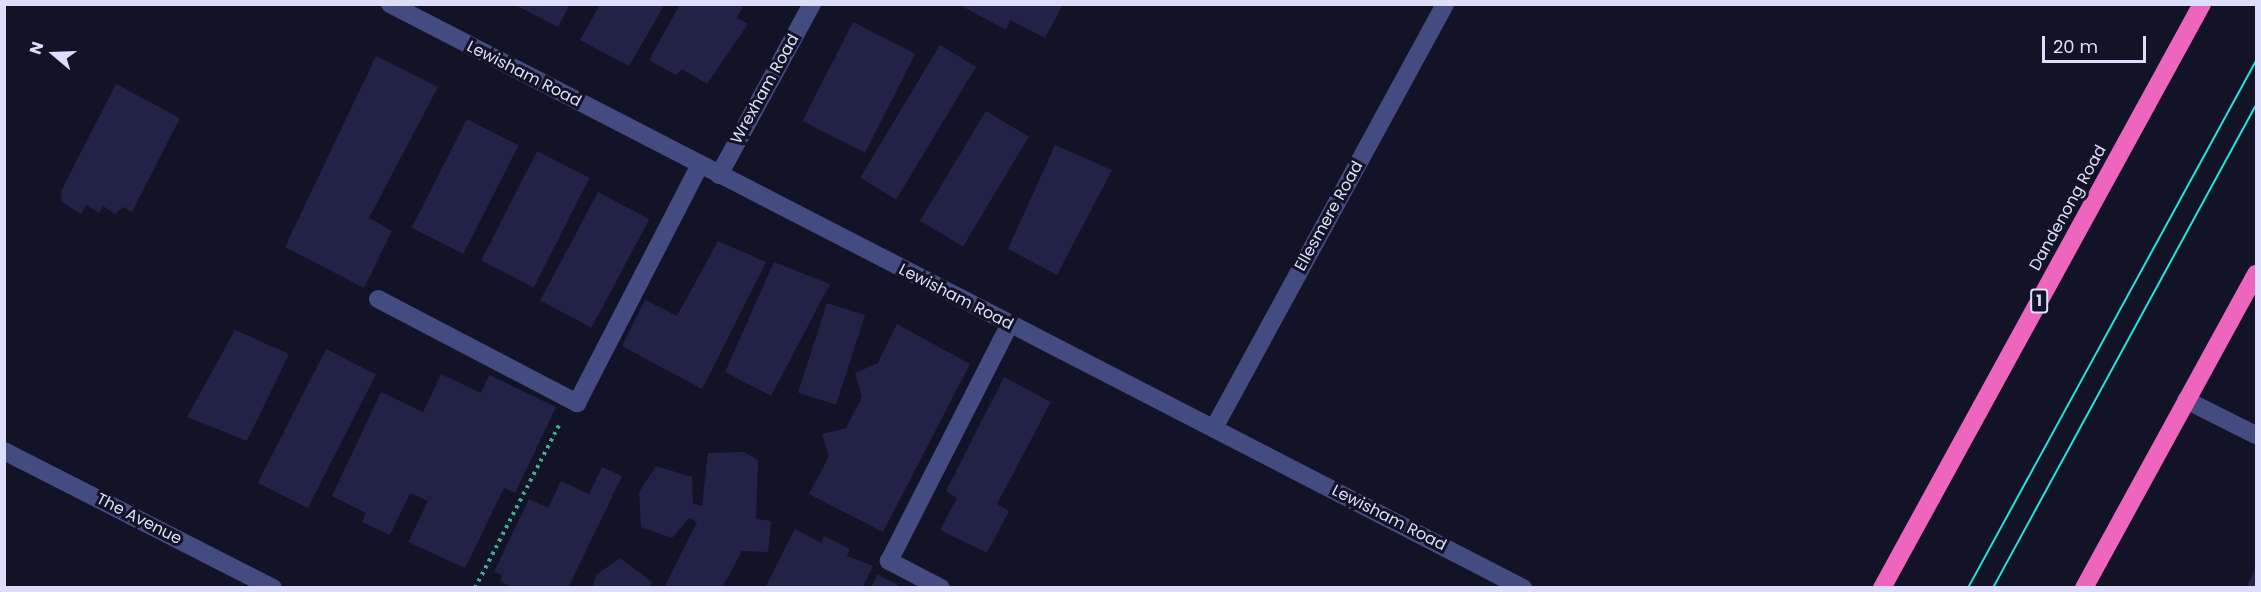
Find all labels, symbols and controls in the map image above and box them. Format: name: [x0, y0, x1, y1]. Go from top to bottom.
north arrow: [24, 24, 84, 84]
scale bar: [2045, 24, 2148, 62]
street label: Wrexham Road: [727, 31, 803, 147]
text: 20 m: [2053, 34, 2098, 59]
street label: Lewisham Road: [464, 37, 584, 111]
text: N: [24, 39, 49, 57]
street label: Dandenong Road: [2026, 142, 2110, 274]
street label: Ellesmere Road: [1291, 158, 1367, 274]
street label: Lewisham Road: [896, 260, 1016, 334]
road number: 1: [2030, 289, 2048, 313]
street label: Lewisham Road: [1329, 481, 1449, 555]
street label: The Avenue: [93, 489, 185, 549]

